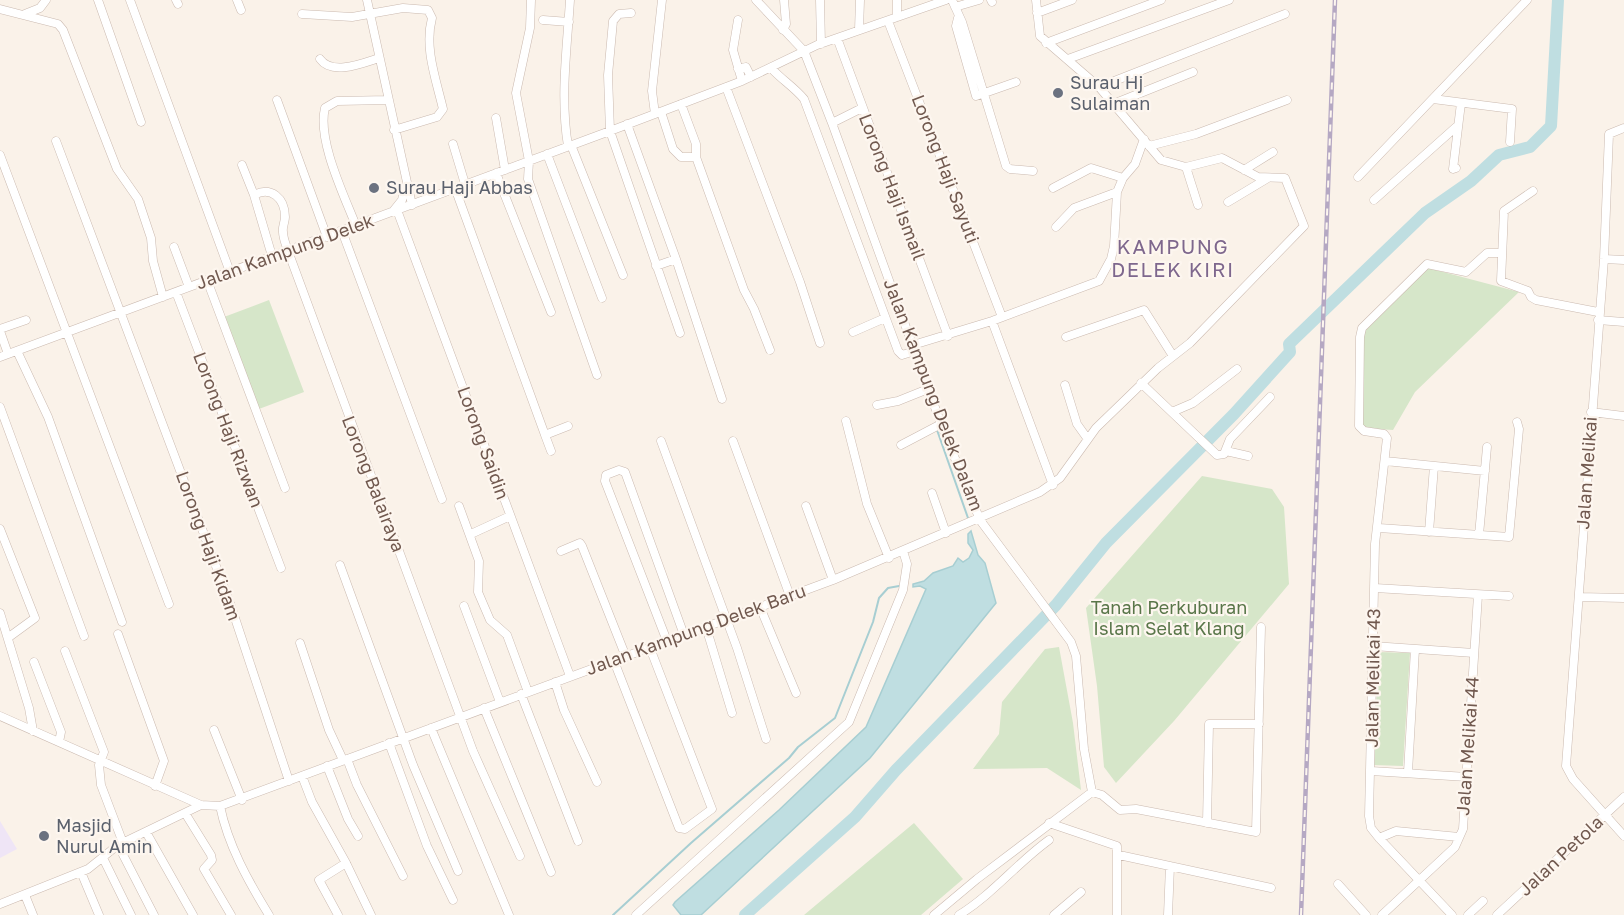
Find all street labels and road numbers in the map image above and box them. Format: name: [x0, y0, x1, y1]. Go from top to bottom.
street label: Lorong Haji Sayuti: [907, 91, 984, 246]
street label: Lorong Haji Ismail: [855, 110, 931, 263]
street label: Jalan Kampung Delek: [193, 209, 377, 294]
street label: Jalan Kampung Delek Dalam: [879, 275, 988, 514]
street label: Lorong Haji Rizwan: [189, 349, 269, 511]
street label: Lorong Saidin: [453, 383, 515, 502]
street label: Lorong Balairaya: [338, 412, 410, 555]
street label: Jalan Melikai: [1571, 416, 1601, 530]
street label: Lorong Haji Kidam: [172, 468, 246, 623]
street label: Jalan Kampung Delek Baru: [583, 579, 809, 679]
street label: Jalan Melikai 43: [1360, 608, 1384, 748]
street label: Jalan Melikai 44: [1451, 676, 1483, 816]
street label: Jalan Petola: [1513, 811, 1607, 900]

